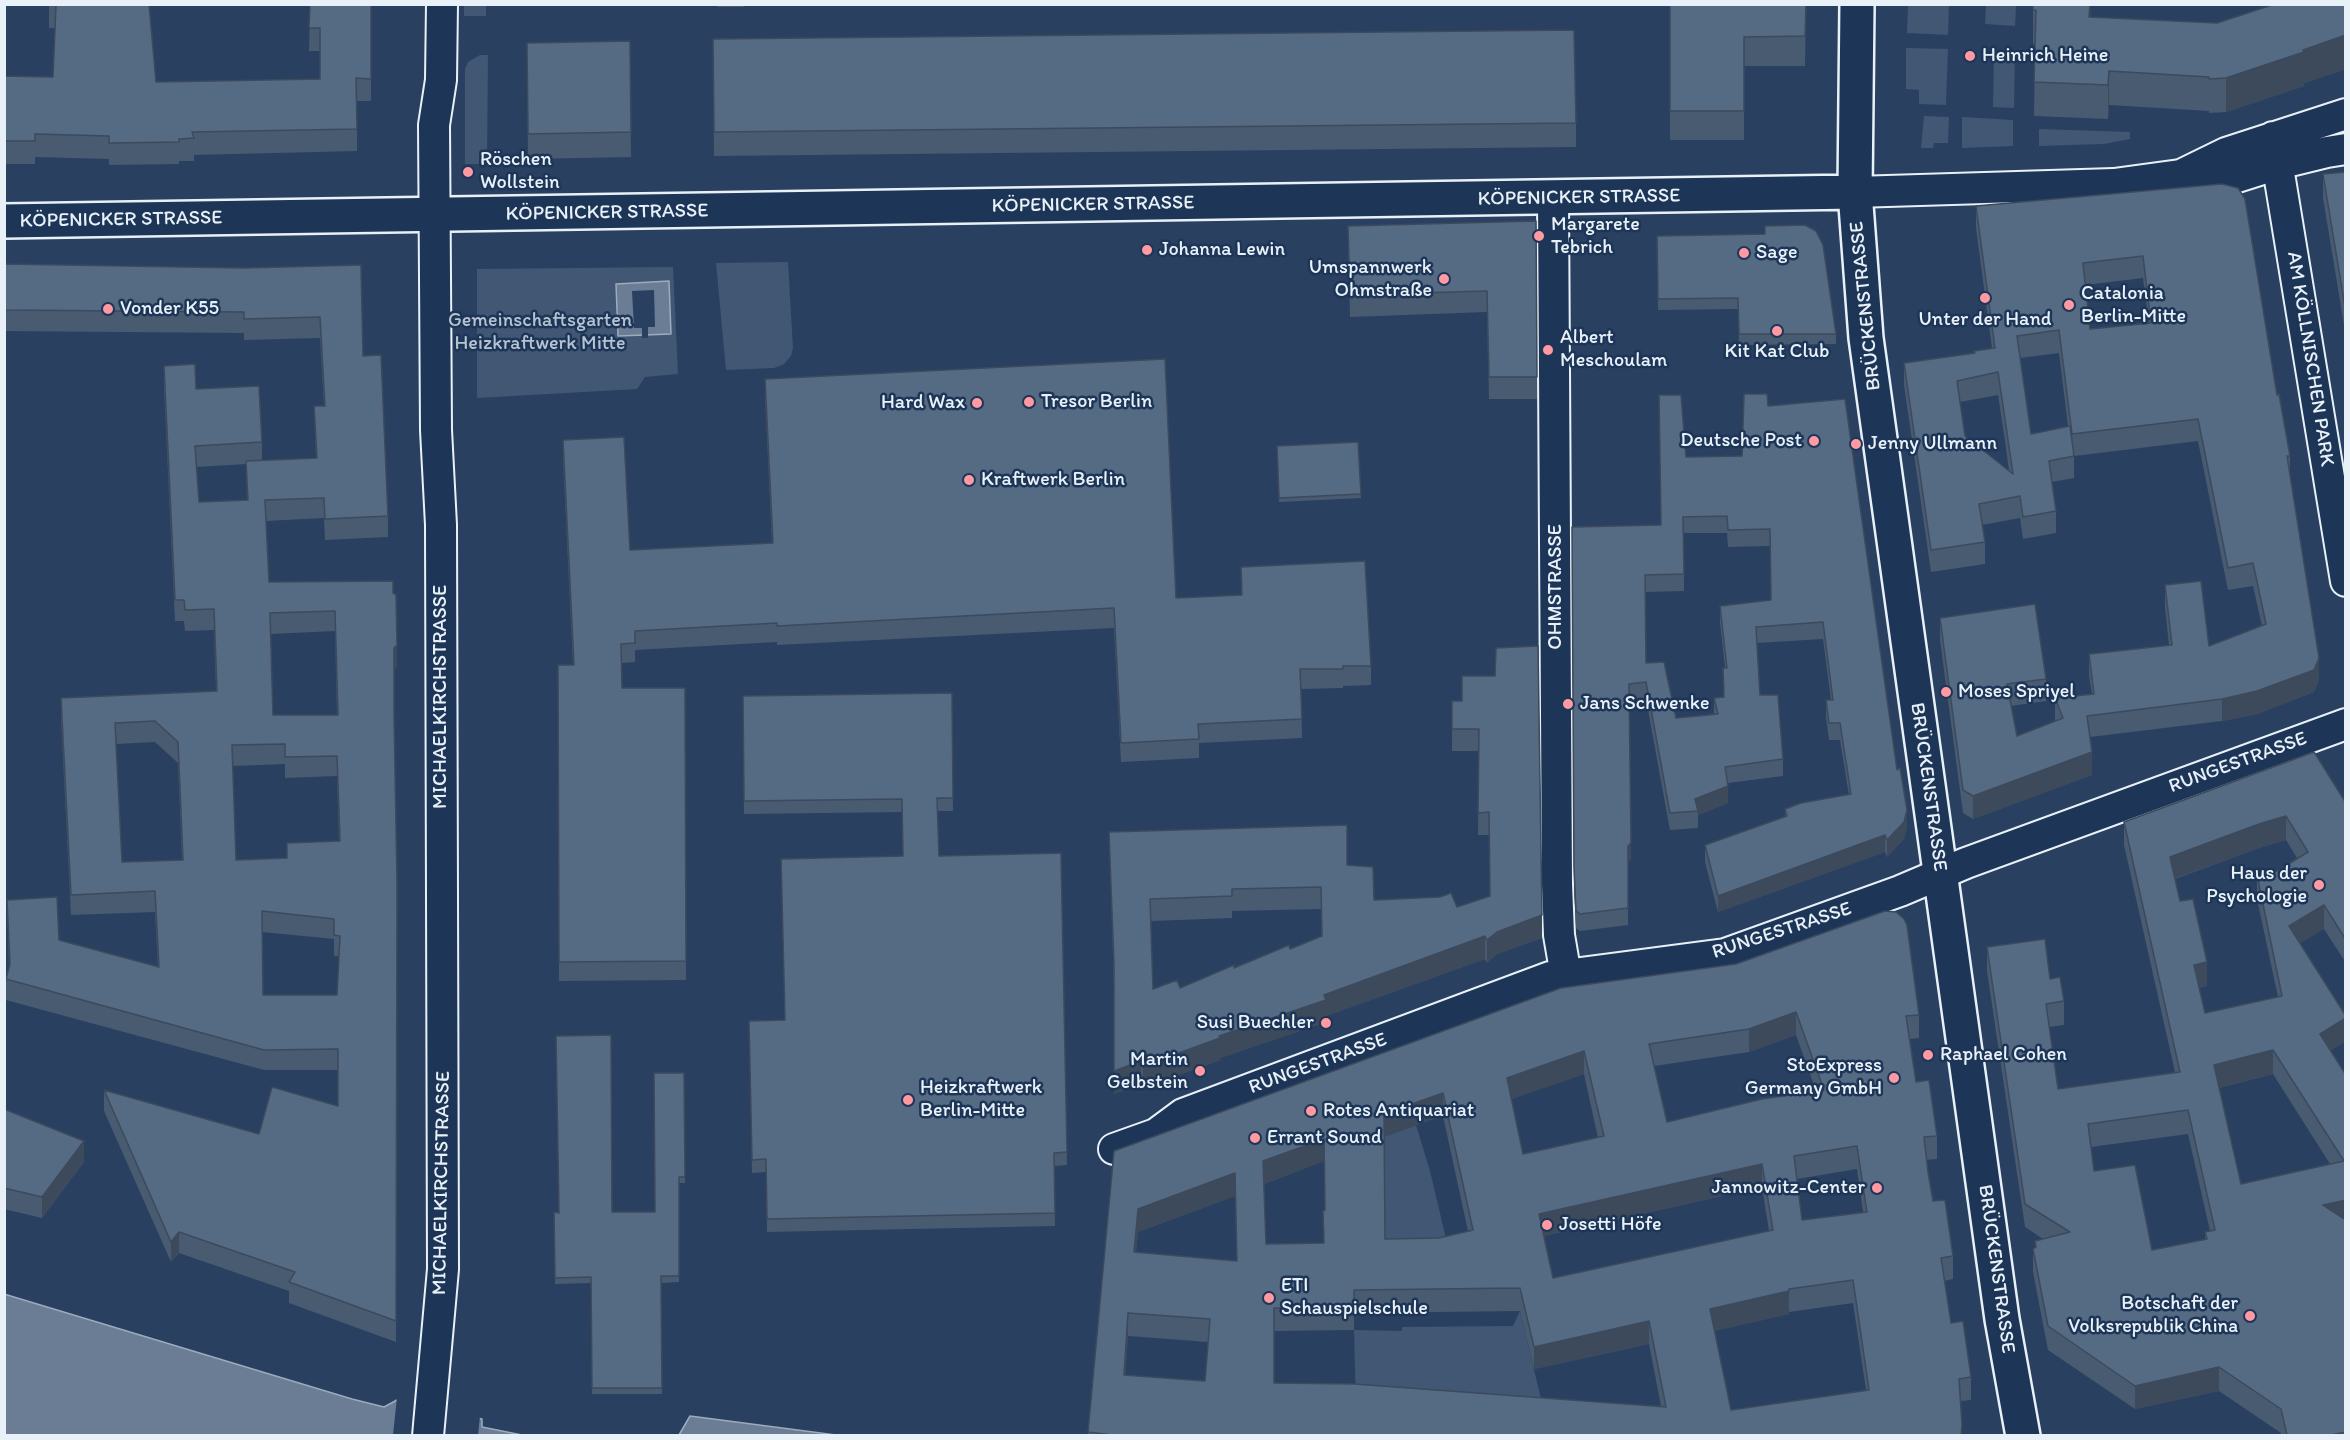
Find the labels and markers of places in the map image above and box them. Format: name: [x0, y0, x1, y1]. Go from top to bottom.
place label: Heinrich Heine: [1982, 44, 2108, 68]
marker: Heinrich Heine: [1963, 49, 1977, 63]
place label: Röschen Wollstein: [480, 148, 560, 195]
marker: Röschen Wollstein: [461, 165, 475, 179]
place label: Margarete Tebrich: [1551, 213, 1640, 260]
marker: Margarete Tebrich: [1532, 229, 1546, 243]
place label: Johanna Lewin: [1159, 238, 1285, 262]
place label: Sage: [1756, 241, 1797, 265]
marker: Johanna Lewin: [1140, 243, 1154, 257]
marker: Sage: [1737, 246, 1751, 260]
place label: Umspannwerk Ohmstraße: [1309, 256, 1432, 303]
marker: Umspannwerk Ohmstraße: [1437, 272, 1451, 286]
place label: Catalonia Berlin-Mitte: [2081, 282, 2186, 329]
marker: Unter der Hand: [1978, 291, 1992, 305]
place label: Vonder K55: [120, 297, 219, 321]
marker: Catalonia Berlin-Mitte: [2062, 298, 2076, 312]
marker: Vonder K55: [101, 302, 115, 316]
place label: Unter der Hand: [1919, 308, 2051, 332]
marker: Kit Kat Club: [1770, 324, 1784, 338]
place label: Albert Meschoulam: [1560, 326, 1667, 373]
place label: Kit Kat Club: [1724, 340, 1830, 364]
marker: Albert Meschoulam: [1541, 343, 1555, 357]
place label: Tresor Berlin: [1041, 390, 1152, 414]
place label: Hard Wax: [881, 391, 965, 415]
marker: Tresor Berlin: [1022, 395, 1036, 409]
marker: Hard Wax: [970, 396, 984, 410]
place label: Deutsche Post: [1680, 429, 1802, 453]
place label: Jenny Ullmann: [1868, 432, 1997, 456]
marker: Deutsche Post: [1807, 434, 1821, 448]
marker: Jenny Ullmann: [1849, 437, 1863, 451]
place label: Kraftwerk Berlin: [981, 468, 1125, 492]
marker: Kraftwerk Berlin: [962, 473, 976, 487]
place label: Moses Spriyel: [1958, 680, 2075, 704]
marker: Moses Spriyel: [1939, 685, 1953, 699]
place label: Jans Schwenke: [1580, 692, 1709, 716]
marker: Jans Schwenke: [1561, 697, 1575, 711]
place label: Haus der Psychologie: [2206, 862, 2307, 909]
marker: Haus der Psychologie: [2312, 878, 2326, 892]
place label: Susi Buechler: [1197, 1011, 1314, 1035]
marker: Susi Buechler: [1319, 1016, 1333, 1030]
place label: Raphael Cohen: [1940, 1043, 2067, 1067]
place label: Martin Gelbstein: [1107, 1048, 1188, 1095]
marker: Raphael Cohen: [1921, 1048, 1935, 1062]
place label: StoExpress Germany GmbH: [1745, 1054, 1882, 1101]
marker: Martin Gelbstein: [1193, 1064, 1207, 1078]
marker: StoExpress Germany GmbH: [1887, 1071, 1901, 1085]
place label: Heizkraftwerk Berlin-Mitte: [920, 1076, 1042, 1123]
marker: Heizkraftwerk Berlin-Mitte: [901, 1093, 915, 1107]
place label: Rotes Antiquariat: [1323, 1099, 1474, 1123]
marker: Rotes Antiquariat: [1304, 1104, 1318, 1118]
place label: Errant Sound: [1267, 1126, 1382, 1150]
marker: Errant Sound: [1248, 1131, 1262, 1145]
place label: Jannowitz-Center: [1711, 1176, 1865, 1200]
marker: Jannowitz-Center: [1870, 1181, 1884, 1195]
place label: Josetti Höfe: [1559, 1213, 1661, 1237]
marker: Josetti Höfe: [1540, 1218, 1554, 1232]
place label: ETI Schauspielschule: [1281, 1274, 1428, 1321]
marker: ETI Schauspielschule: [1262, 1291, 1276, 1305]
place label: Botschaft der Volksrepublik China: [2068, 1292, 2238, 1339]
marker: Botschaft der Volksrepublik China: [2243, 1309, 2257, 1323]

